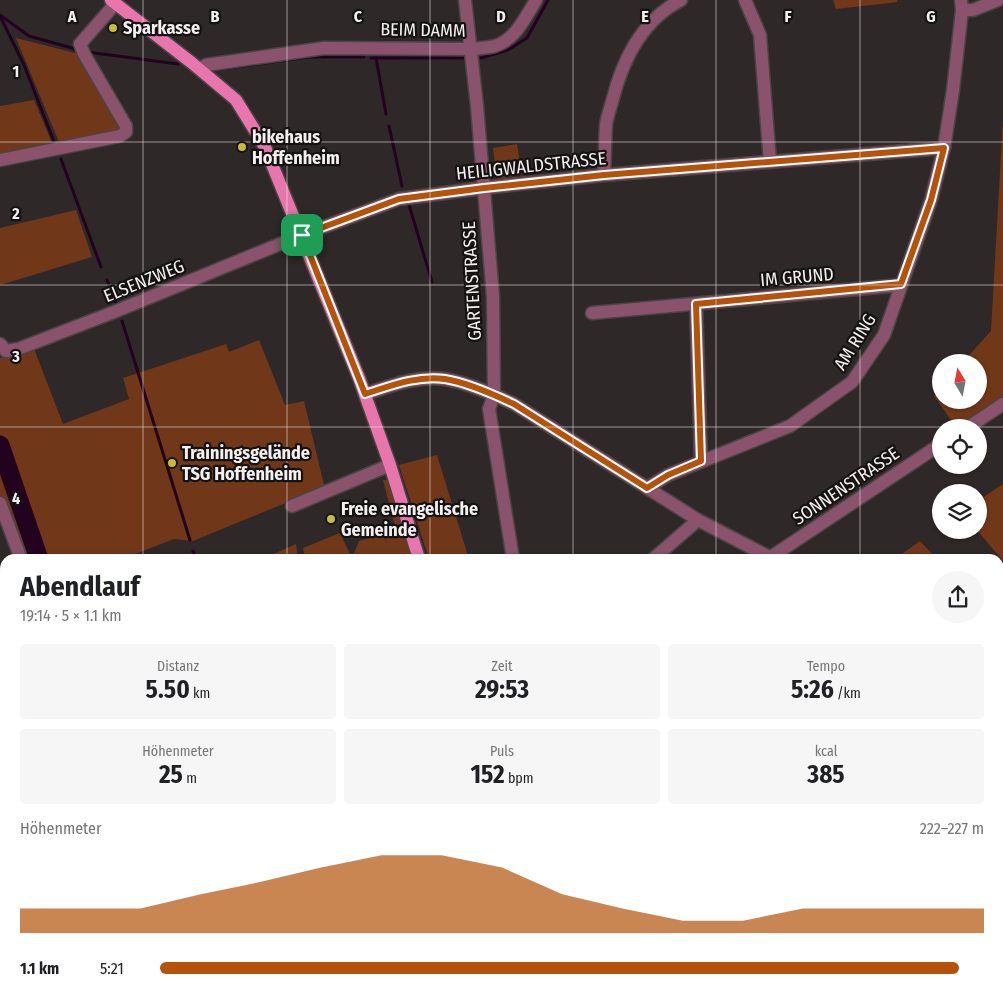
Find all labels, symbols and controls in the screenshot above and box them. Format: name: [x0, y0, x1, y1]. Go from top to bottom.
text: A: [67, 7, 77, 26]
text: B: [211, 7, 220, 26]
text: C: [354, 7, 363, 26]
text: D: [496, 7, 506, 26]
text: E: [641, 7, 649, 26]
text: F: [784, 7, 792, 26]
text: G: [926, 7, 936, 26]
place label: Sparkasse: [123, 17, 200, 39]
street label: BEIM DAMM: [380, 18, 466, 42]
marker: Sparkasse: [107, 22, 119, 34]
text: 1: [13, 62, 19, 81]
place label: bikehaus Hoffenheim: [252, 126, 340, 169]
marker: bikehaus Hoffenheim: [236, 141, 248, 153]
street label: HEILIGWALDSTRASSE: [455, 147, 607, 185]
text: 2: [11, 204, 20, 223]
pin: [281, 214, 323, 256]
icon: arrive: [288, 221, 316, 249]
street label: GARTENSTRASSE: [458, 221, 486, 341]
street label: ELSENZWEG: [100, 255, 188, 307]
street label: IM GRUND: [759, 263, 835, 291]
street label: AM RING: [829, 310, 881, 374]
text: 3: [11, 347, 20, 366]
north arrow: [932, 354, 988, 409]
map controls: [932, 354, 987, 539]
button: locate: [932, 419, 987, 474]
place label: Trainingsgelände TSG Hoffenheim: [182, 442, 310, 485]
street label: SONNENSTRASSE: [789, 442, 903, 530]
marker: Trainingsgelände TSG Hoffenheim: [166, 457, 178, 469]
button: layers: [932, 484, 987, 539]
text: 4: [12, 489, 20, 508]
place label: Freie evangelische Gemeinde: [341, 498, 478, 541]
marker: Freie evangelische Gemeinde: [325, 513, 337, 525]
text: Abendlauf: [20, 570, 140, 603]
button: share: [932, 571, 984, 623]
text: 19:14 · 5 × 1.1 km: [20, 606, 122, 625]
text: Distanz: [157, 658, 199, 675]
text: Zeit: [491, 658, 513, 675]
text: Tempo: [807, 658, 845, 675]
text: 5.50: [146, 675, 190, 705]
text: 29:53: [475, 675, 529, 705]
text: 5:26: [791, 675, 834, 705]
text: km: [190, 685, 210, 702]
text: /km: [834, 685, 861, 702]
text: Höhenmeter: [142, 743, 214, 760]
text: Puls: [490, 743, 514, 760]
text: kcal: [815, 743, 837, 760]
text: 25: [159, 760, 183, 790]
text: 152: [470, 760, 505, 790]
text: 385: [807, 760, 845, 790]
text: m: [183, 770, 197, 787]
text: bpm: [505, 770, 534, 787]
text: Höhenmeter: [20, 819, 102, 838]
text: 222–227 m: [920, 819, 984, 838]
text: 1.1 km: [20, 959, 59, 978]
text: 5:21: [100, 959, 124, 978]

